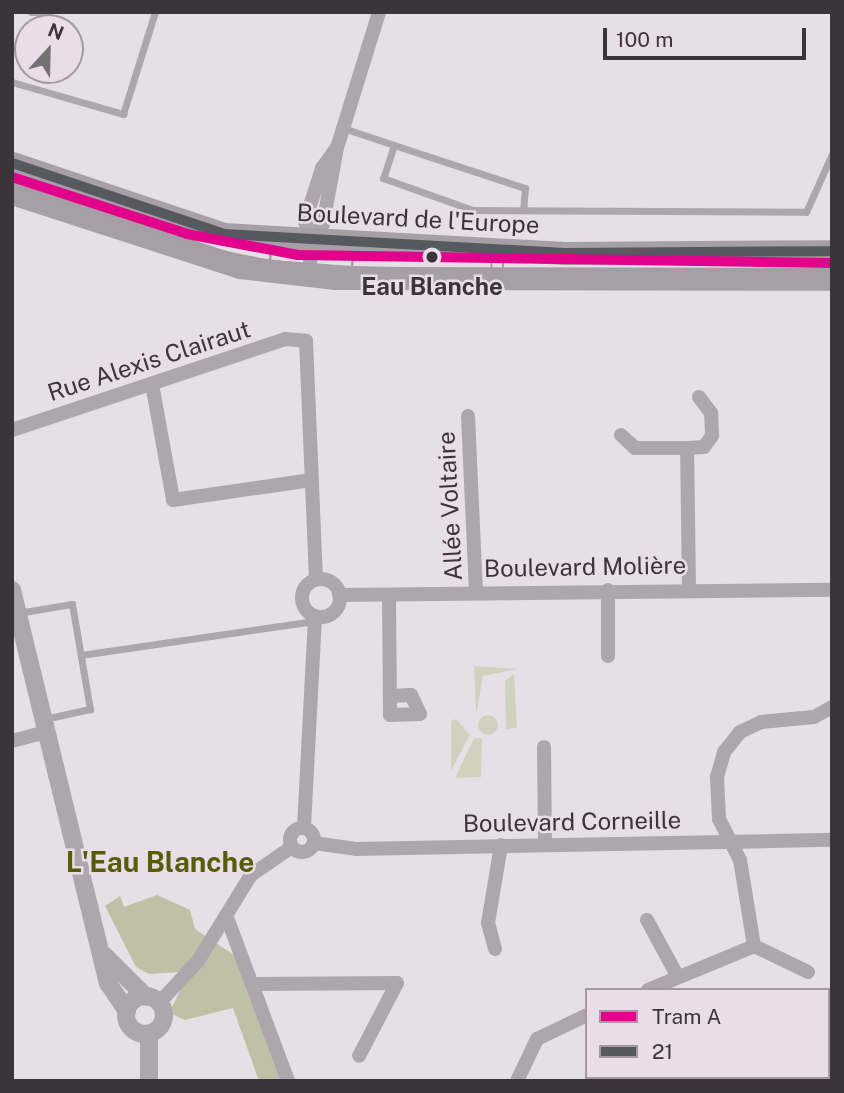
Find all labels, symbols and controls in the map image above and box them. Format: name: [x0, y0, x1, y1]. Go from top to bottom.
north arrow: [14, 14, 84, 84]
scale bar: [606, 14, 809, 58]
text: N: [45, 18, 67, 44]
text: 100 m: [616, 27, 673, 52]
street label: Boulevard de l'Europe: [296, 198, 540, 240]
marker: Eau Blanche: [420, 245, 444, 269]
place label: Eau Blanche: [361, 273, 503, 301]
street label: Rue Alexis Clairaut: [44, 315, 254, 407]
street label: Allée Voltaire: [432, 430, 468, 582]
street label: Boulevard Molière: [484, 551, 686, 583]
street label: Boulevard Corneille: [463, 806, 681, 838]
district label: L'Eau Blanche: [66, 845, 254, 879]
legend: [585, 988, 830, 1079]
text: Tram A: [652, 1004, 721, 1029]
text: 21: [652, 1039, 673, 1064]

